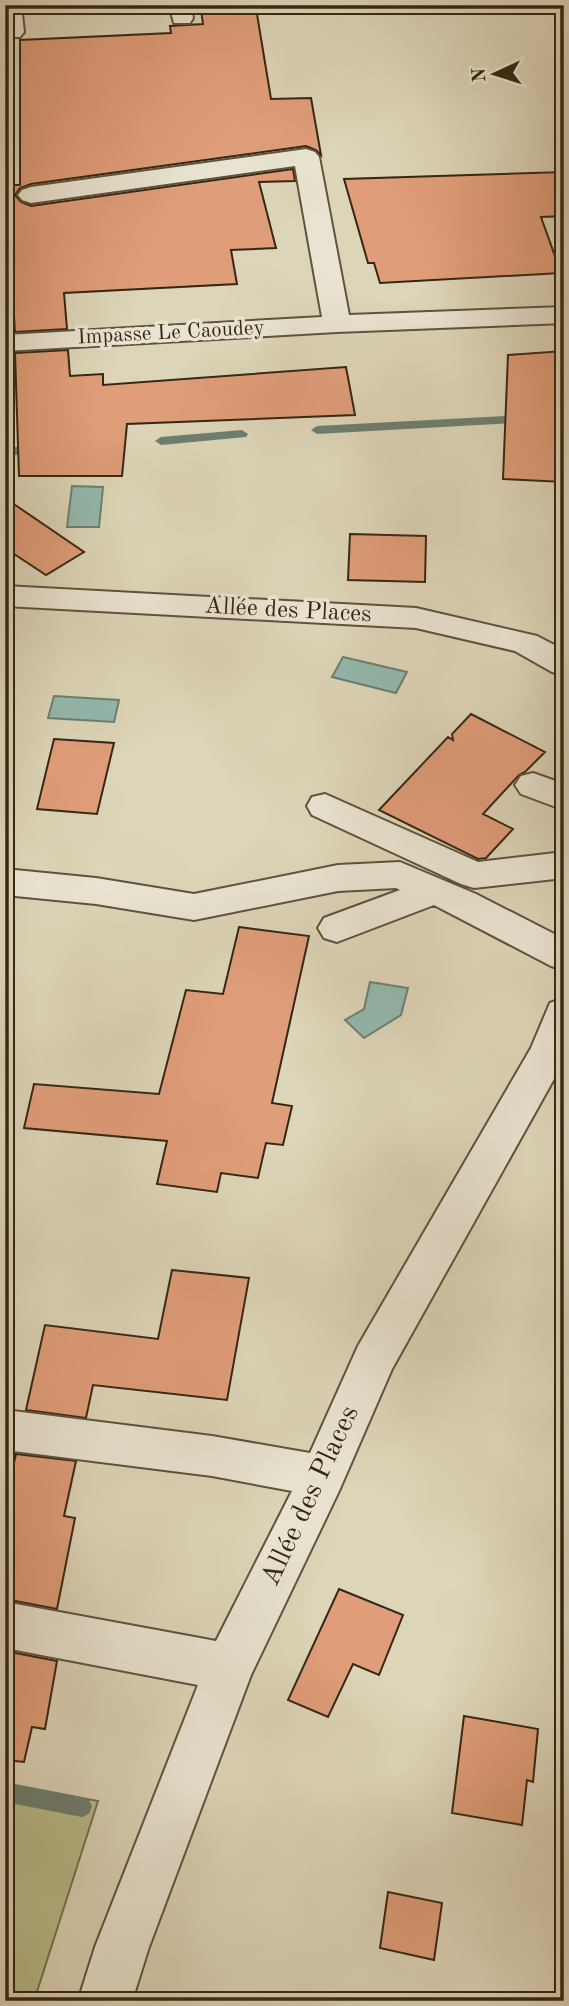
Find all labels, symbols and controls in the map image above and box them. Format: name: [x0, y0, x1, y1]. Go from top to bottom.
north arrow: [461, 38, 530, 108]
text: N: [471, 67, 491, 83]
street label: Impasse Le Caoudey: [77, 318, 265, 348]
street label: Allée des Places: [204, 595, 372, 627]
street label: Allée des Places: [257, 1402, 365, 1590]

